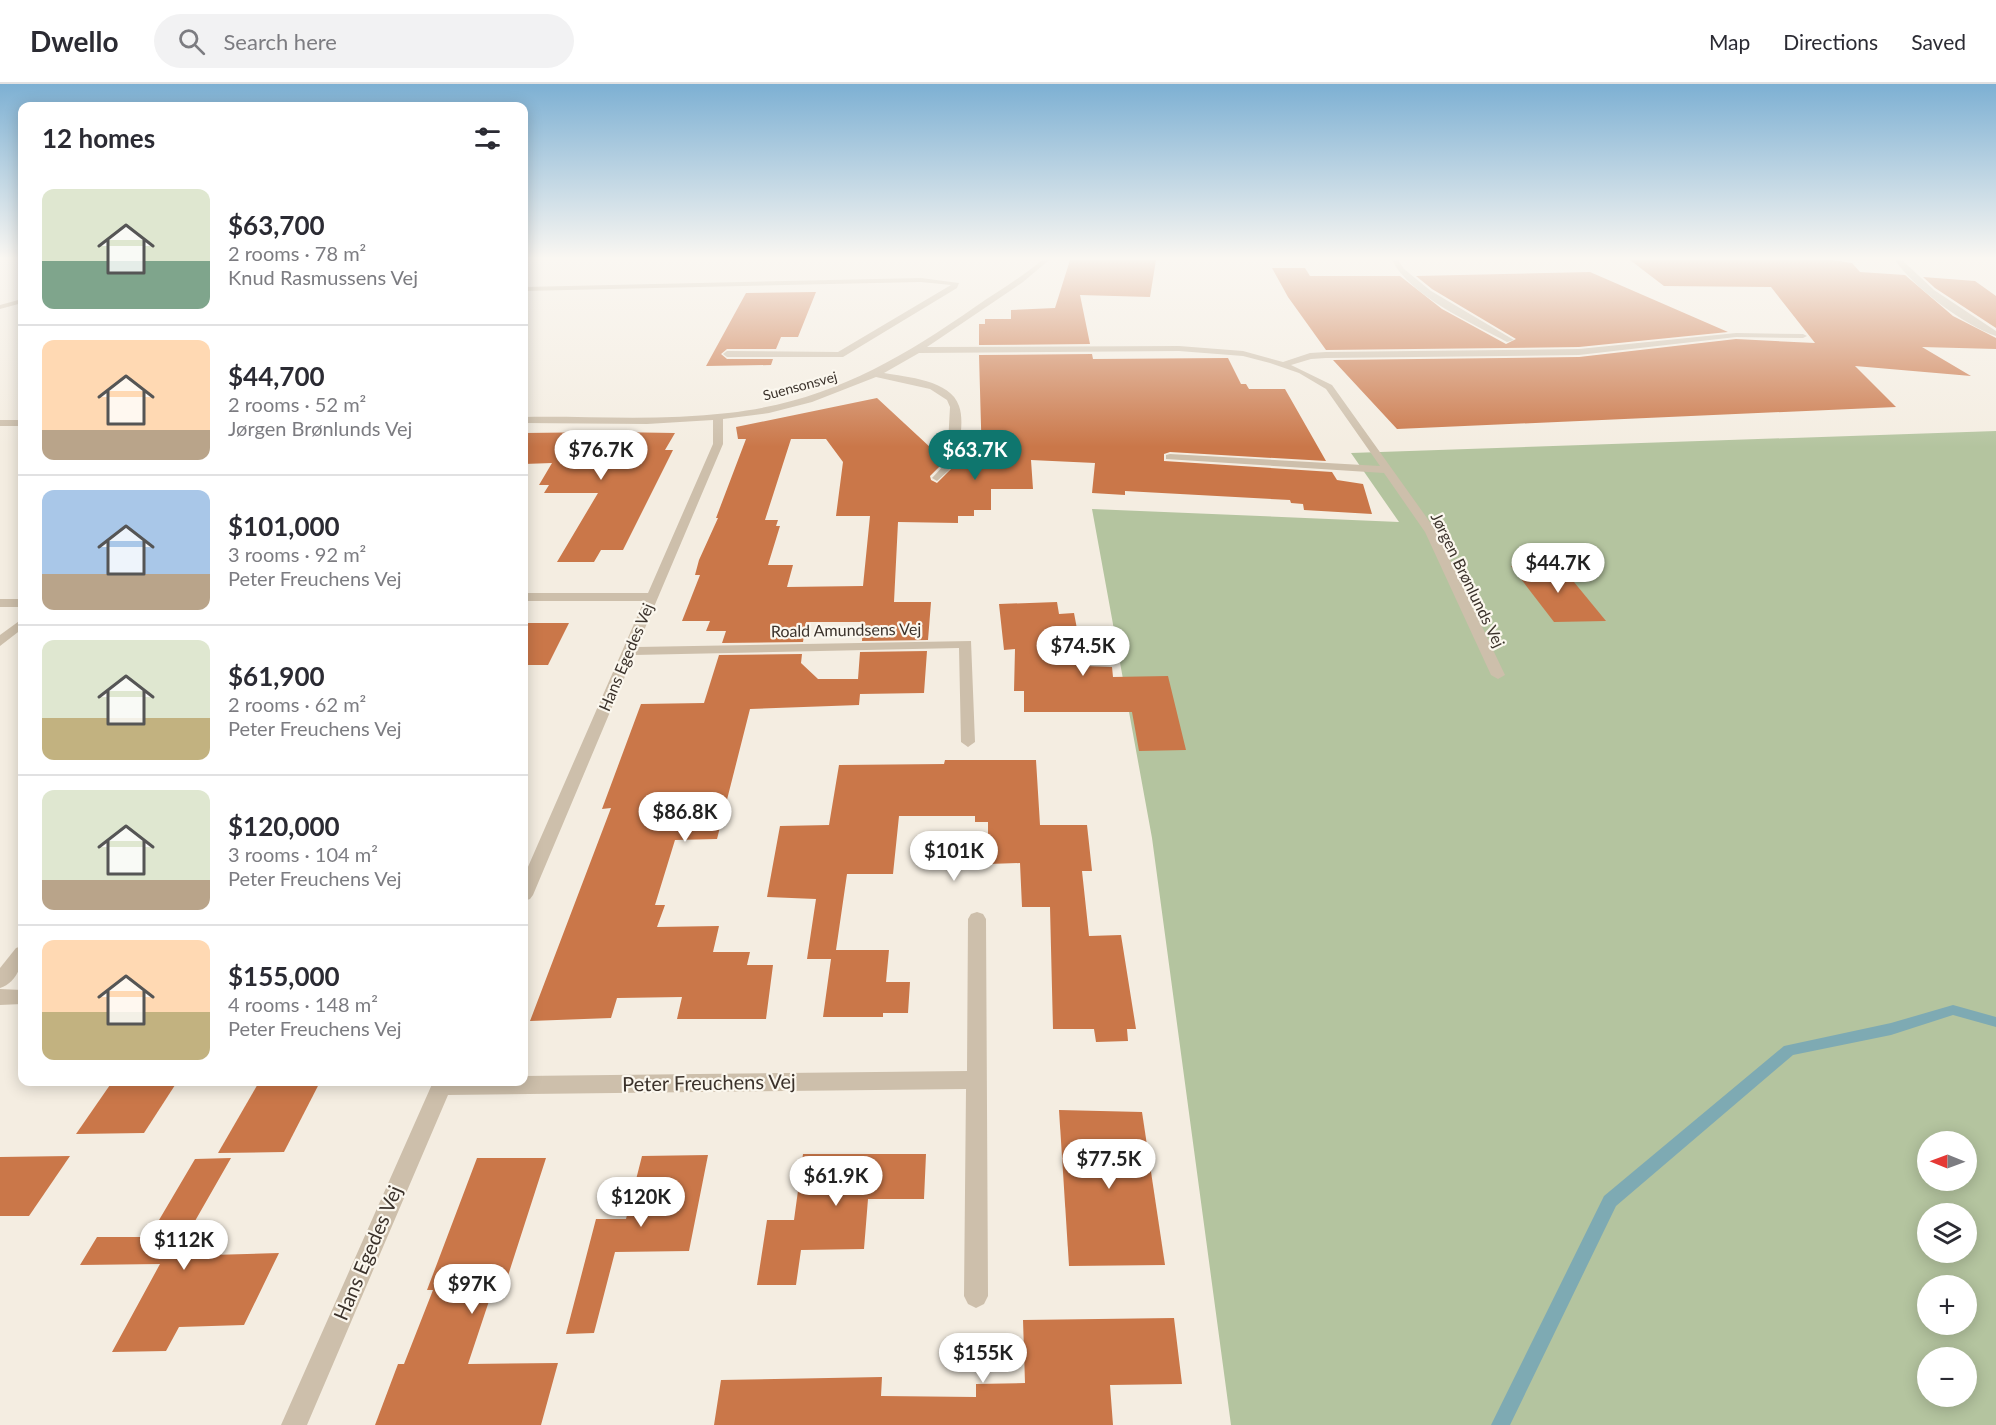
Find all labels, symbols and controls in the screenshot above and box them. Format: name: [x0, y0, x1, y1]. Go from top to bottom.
search box: [154, 14, 574, 68]
text: Dwello: [30, 24, 118, 58]
icon: search: [175, 25, 208, 58]
text: Search here: [223, 28, 337, 55]
text: Map: [1709, 29, 1750, 54]
text: Directions: [1783, 29, 1878, 54]
text: Saved: [1911, 29, 1966, 54]
text: 12 homes: [42, 122, 155, 154]
icon: filters: [471, 122, 504, 155]
text: $63,700: [228, 209, 325, 241]
icon: home: [90, 213, 162, 285]
text: 2 rooms · 78 m²: [228, 241, 366, 265]
text: Knud Rasmussens Vej: [228, 265, 418, 289]
text: $44,700: [228, 360, 325, 392]
icon: home: [90, 364, 162, 436]
street label: Suensonsvej: [761, 367, 839, 404]
text: 2 rooms · 52 m²: [228, 392, 366, 416]
text: Jørgen Brønlunds Vej: [228, 416, 412, 440]
pin: $76.7K: [552, 430, 650, 481]
pin: $63.7K: [926, 430, 1024, 481]
text: $76.7K: [569, 437, 633, 461]
text: $63.7K: [943, 437, 1007, 461]
street label: Jørgen Brønlunds Vej: [1428, 509, 1509, 650]
text: $101,000: [228, 510, 340, 542]
icon: home: [90, 514, 162, 586]
text: 3 rooms · 92 m²: [228, 542, 366, 566]
pin: $44.7K: [1509, 543, 1607, 594]
text: $44.7K: [1526, 550, 1590, 574]
text: Peter Freuchens Vej: [228, 566, 402, 590]
street label: Hans Egedes Vej: [594, 600, 657, 714]
street label: Roald Amundsens Vej: [771, 619, 921, 640]
pin: $74.5K: [1034, 626, 1132, 677]
text: $74.5K: [1051, 633, 1115, 657]
text: $61,900: [228, 660, 325, 692]
icon: home: [90, 664, 162, 736]
text: 2 rooms · 62 m²: [228, 692, 366, 716]
text: Peter Freuchens Vej: [228, 716, 402, 740]
pin: $86.8K: [636, 792, 734, 843]
text: $86.8K: [653, 799, 717, 823]
text: $120,000: [228, 810, 340, 842]
icon: home: [90, 814, 162, 886]
pin: $101K: [912, 831, 996, 882]
text: $101K: [924, 838, 984, 862]
text: 3 rooms · 104 m²: [228, 842, 378, 866]
text: Peter Freuchens Vej: [228, 866, 402, 890]
text: $155,000: [228, 960, 340, 992]
icon: home: [90, 964, 162, 1036]
text: 4 rooms · 148 m²: [228, 992, 378, 1016]
text: Peter Freuchens Vej: [228, 1016, 402, 1040]
street label: Peter Freuchens Vej: [622, 1068, 796, 1096]
north arrow: [1917, 1131, 1977, 1191]
map controls: [1917, 1131, 1977, 1407]
pin: $77.5K: [1060, 1139, 1158, 1190]
text: $77.5K: [1077, 1146, 1141, 1170]
pin: $61.9K: [787, 1156, 885, 1207]
text: $61.9K: [804, 1163, 868, 1187]
pin: $120K: [599, 1177, 683, 1228]
street label: Hans Egedes Vej: [328, 1182, 406, 1324]
text: $120K: [611, 1184, 671, 1208]
button: layers: [1917, 1203, 1977, 1263]
pin: $112K: [142, 1220, 226, 1271]
text: $112K: [154, 1227, 214, 1251]
pin: $97K: [436, 1264, 508, 1315]
text: $97K: [448, 1271, 496, 1295]
button: +: [1917, 1275, 1977, 1335]
pin: $155K: [941, 1333, 1025, 1384]
text: $155K: [953, 1340, 1013, 1364]
button: −: [1917, 1347, 1977, 1407]

